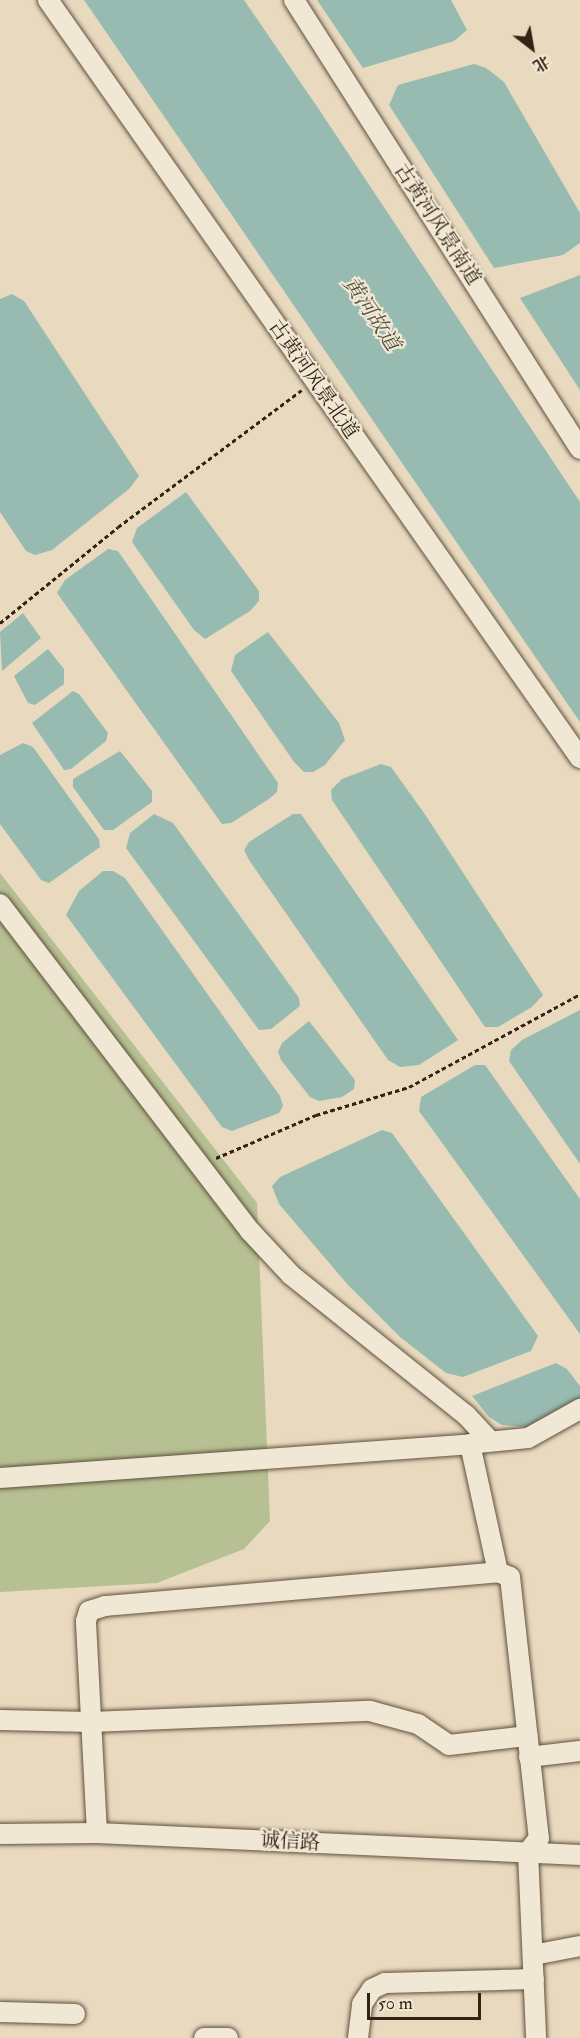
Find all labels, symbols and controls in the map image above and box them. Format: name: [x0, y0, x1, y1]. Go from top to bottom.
north arrow: [502, 18, 562, 78]
text: 北: [529, 51, 553, 76]
street label: 古黄河风景南道: [390, 159, 486, 289]
water label: 黄河故道: [337, 272, 405, 356]
street label: 古黄河风景北道: [264, 315, 364, 443]
street label: 诚信路: [259, 1827, 321, 1855]
scale bar: [370, 1981, 484, 2019]
text: 50 m: [378, 1992, 413, 2015]

